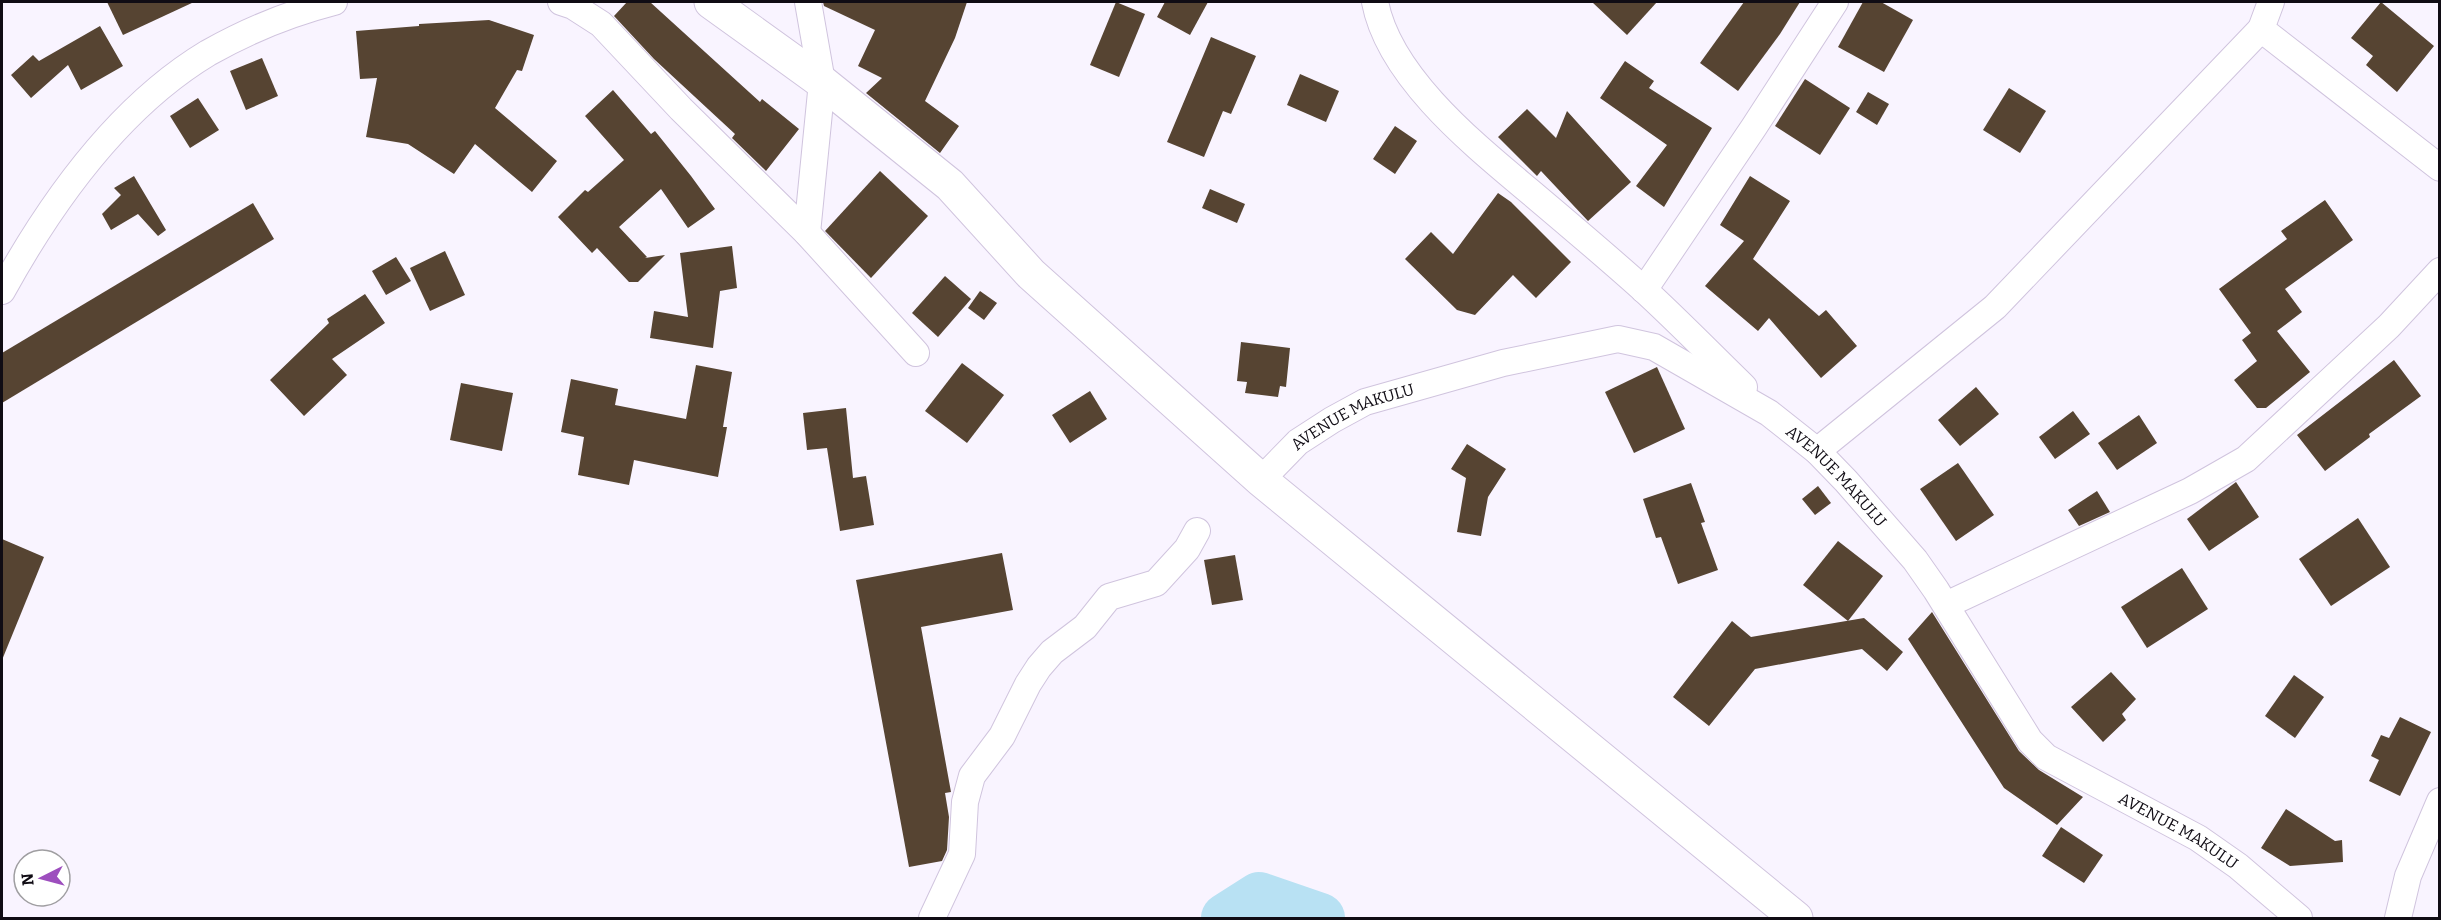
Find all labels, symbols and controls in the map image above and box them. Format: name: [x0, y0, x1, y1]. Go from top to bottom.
street label: AVENUE MAKULU: [1287, 379, 1416, 453]
street label: AVENUE MAKULU: [1783, 421, 1891, 530]
street label: AVENUE MAKULU: [2116, 788, 2242, 873]
north arrow: [12, 848, 72, 908]
text: N: [17, 872, 38, 887]

